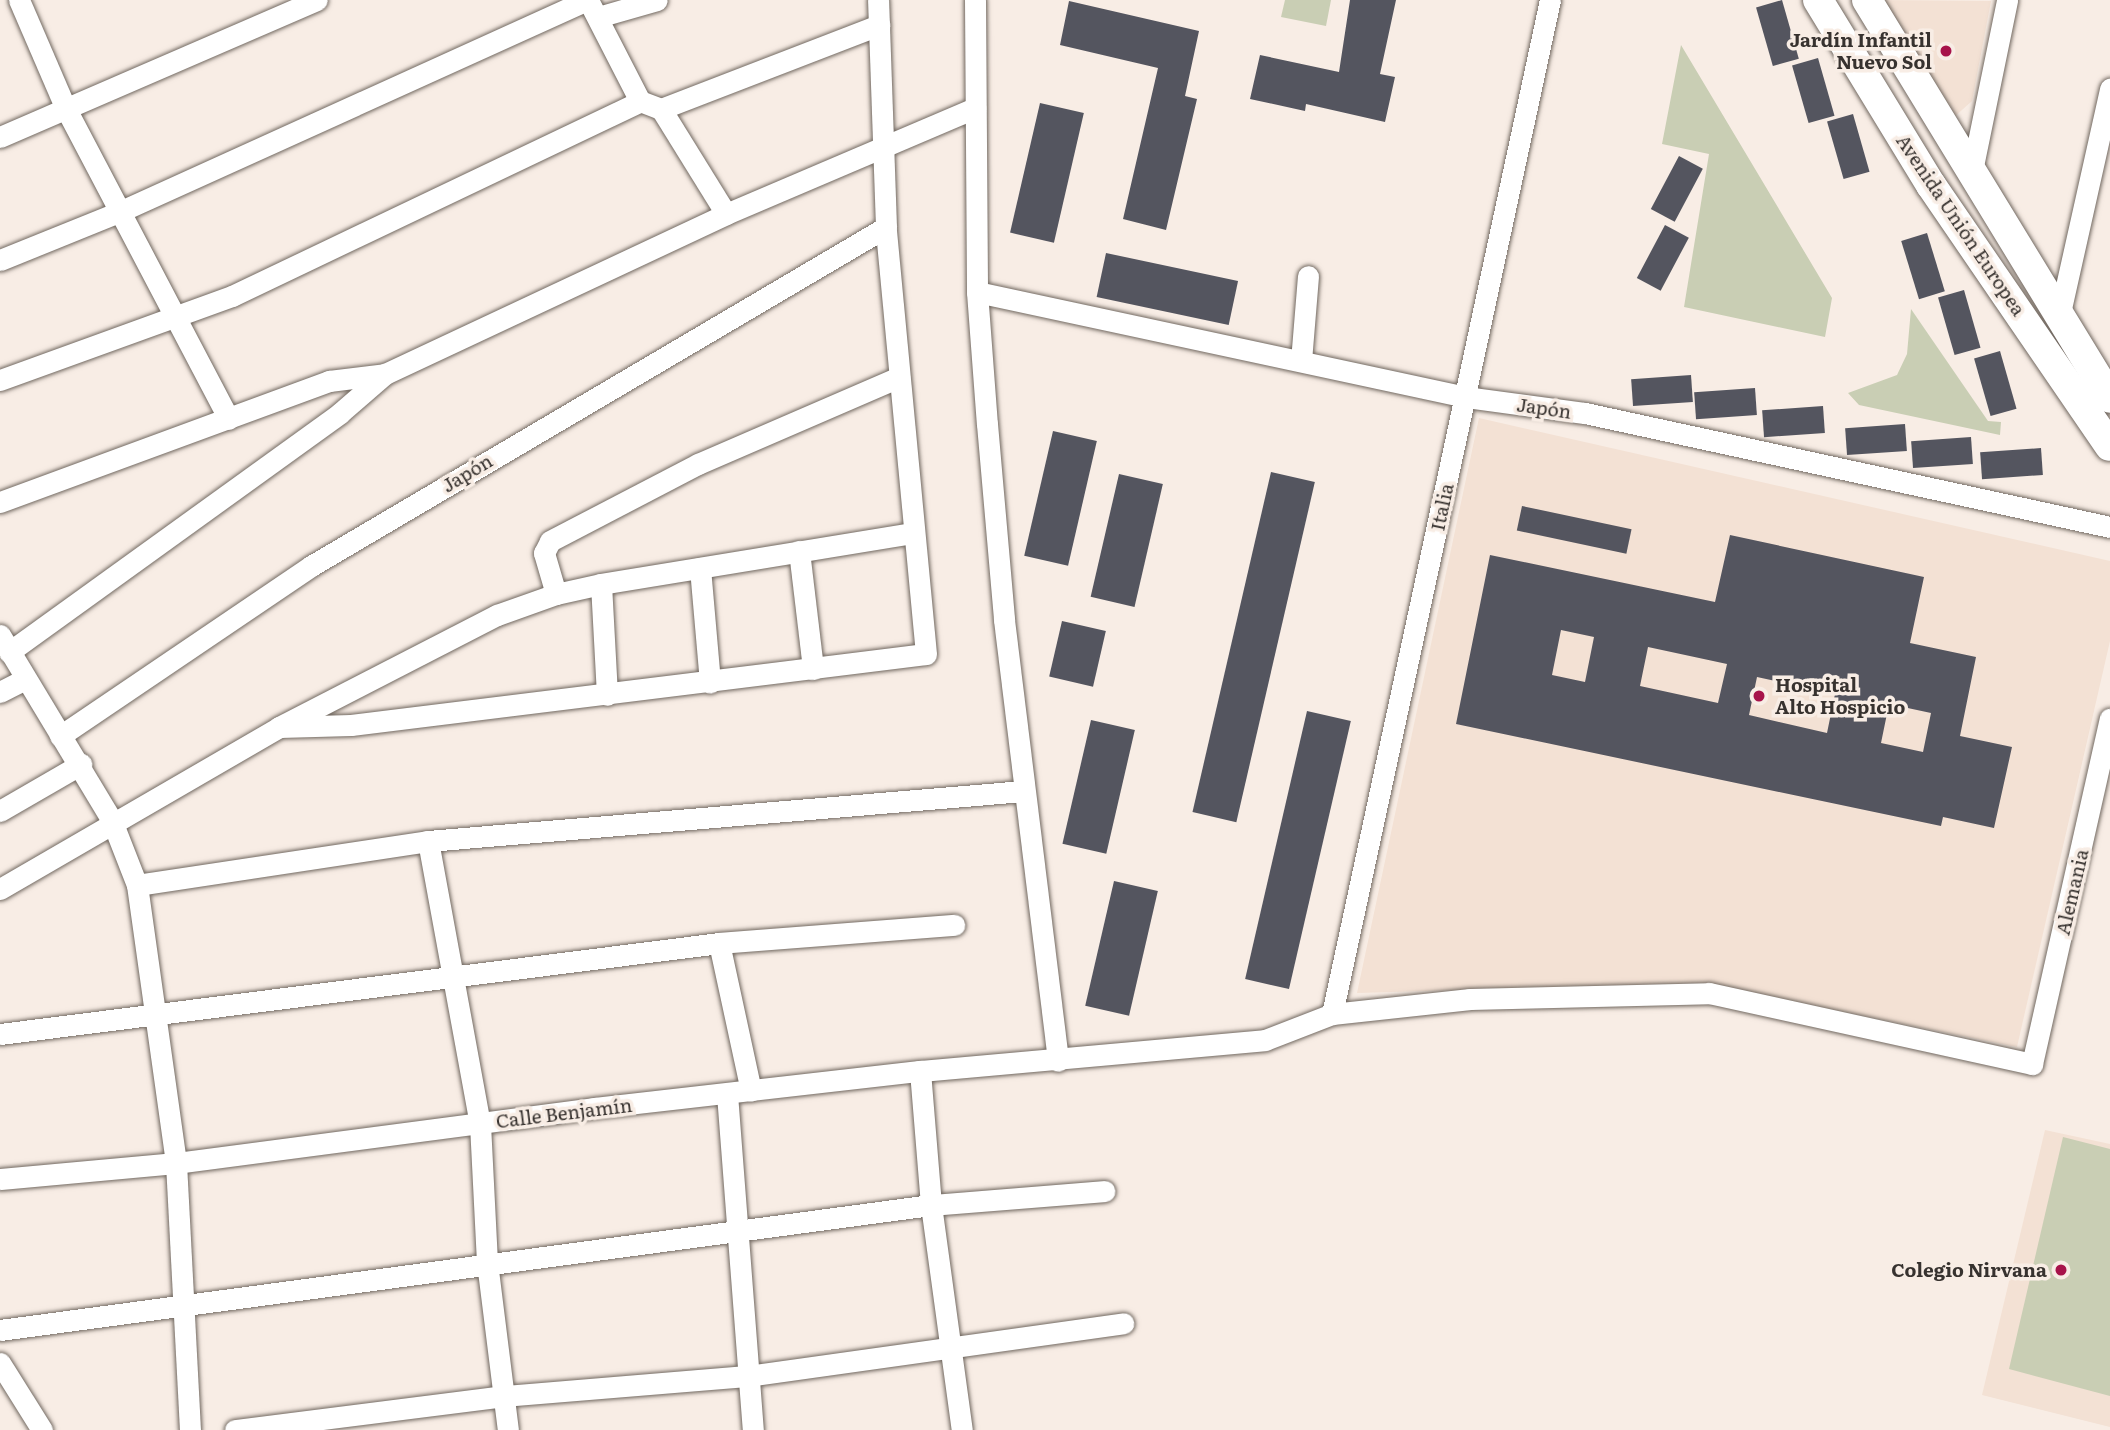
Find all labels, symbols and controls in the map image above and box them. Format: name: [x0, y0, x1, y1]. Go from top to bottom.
place label: Jardín Infantil Nuevo Sol: [1790, 29, 1932, 73]
marker: Jardín Infantil Nuevo Sol: [1938, 43, 1954, 59]
street label: Avenida Unión Europea: [1892, 130, 2030, 320]
street label: Japón: [1515, 393, 1573, 423]
street label: Japón: [438, 449, 496, 497]
street label: Italia: [1426, 481, 1458, 533]
place label: Hospital Alto Hospicio: [1775, 674, 1905, 718]
marker: Hospital Alto Hospicio: [1749, 686, 1769, 706]
street label: Alemania: [2051, 847, 2093, 937]
street label: Calle Benjamín: [495, 1093, 633, 1133]
place label: Colegio Nirvana: [1891, 1259, 2047, 1281]
marker: Colegio Nirvana: [2053, 1262, 2069, 1278]

